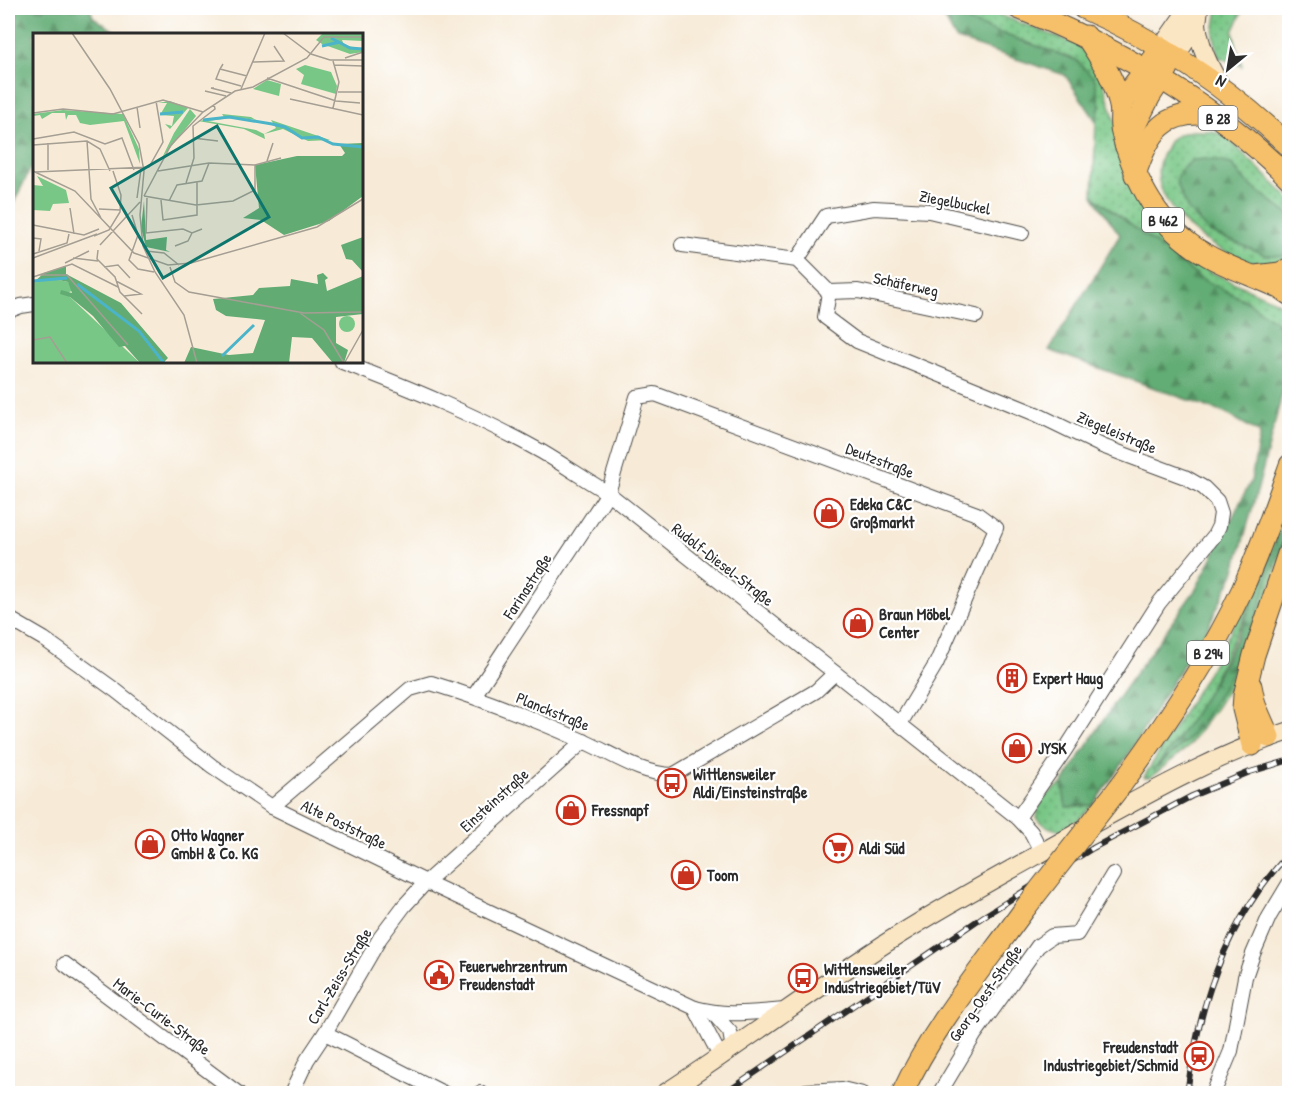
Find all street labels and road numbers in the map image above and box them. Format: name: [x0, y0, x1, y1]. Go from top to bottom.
road number: B 28: [1198, 106, 1238, 130]
street label: Ziegelbuckel: [917, 184, 993, 220]
road number: B 462: [1142, 208, 1184, 232]
street label: Schäferweg: [872, 266, 940, 302]
street label: Ziegeleistraße: [1074, 405, 1161, 459]
street label: Deutzstraße: [843, 437, 918, 483]
street label: Rudolf-Diesel-Straße: [667, 517, 779, 611]
street label: Farinastraße: [497, 548, 557, 624]
road number: B 294: [1187, 641, 1229, 665]
street label: Planckstraße: [513, 686, 594, 736]
street label: Einsteinstraße: [455, 763, 534, 837]
street label: Alte Poststraße: [298, 794, 391, 854]
street label: Carl-Zeiss-Straße: [302, 923, 377, 1028]
street label: Georg-Oest-Straße: [943, 940, 1027, 1046]
street label: Marie-Curie-Straße: [109, 972, 216, 1060]

